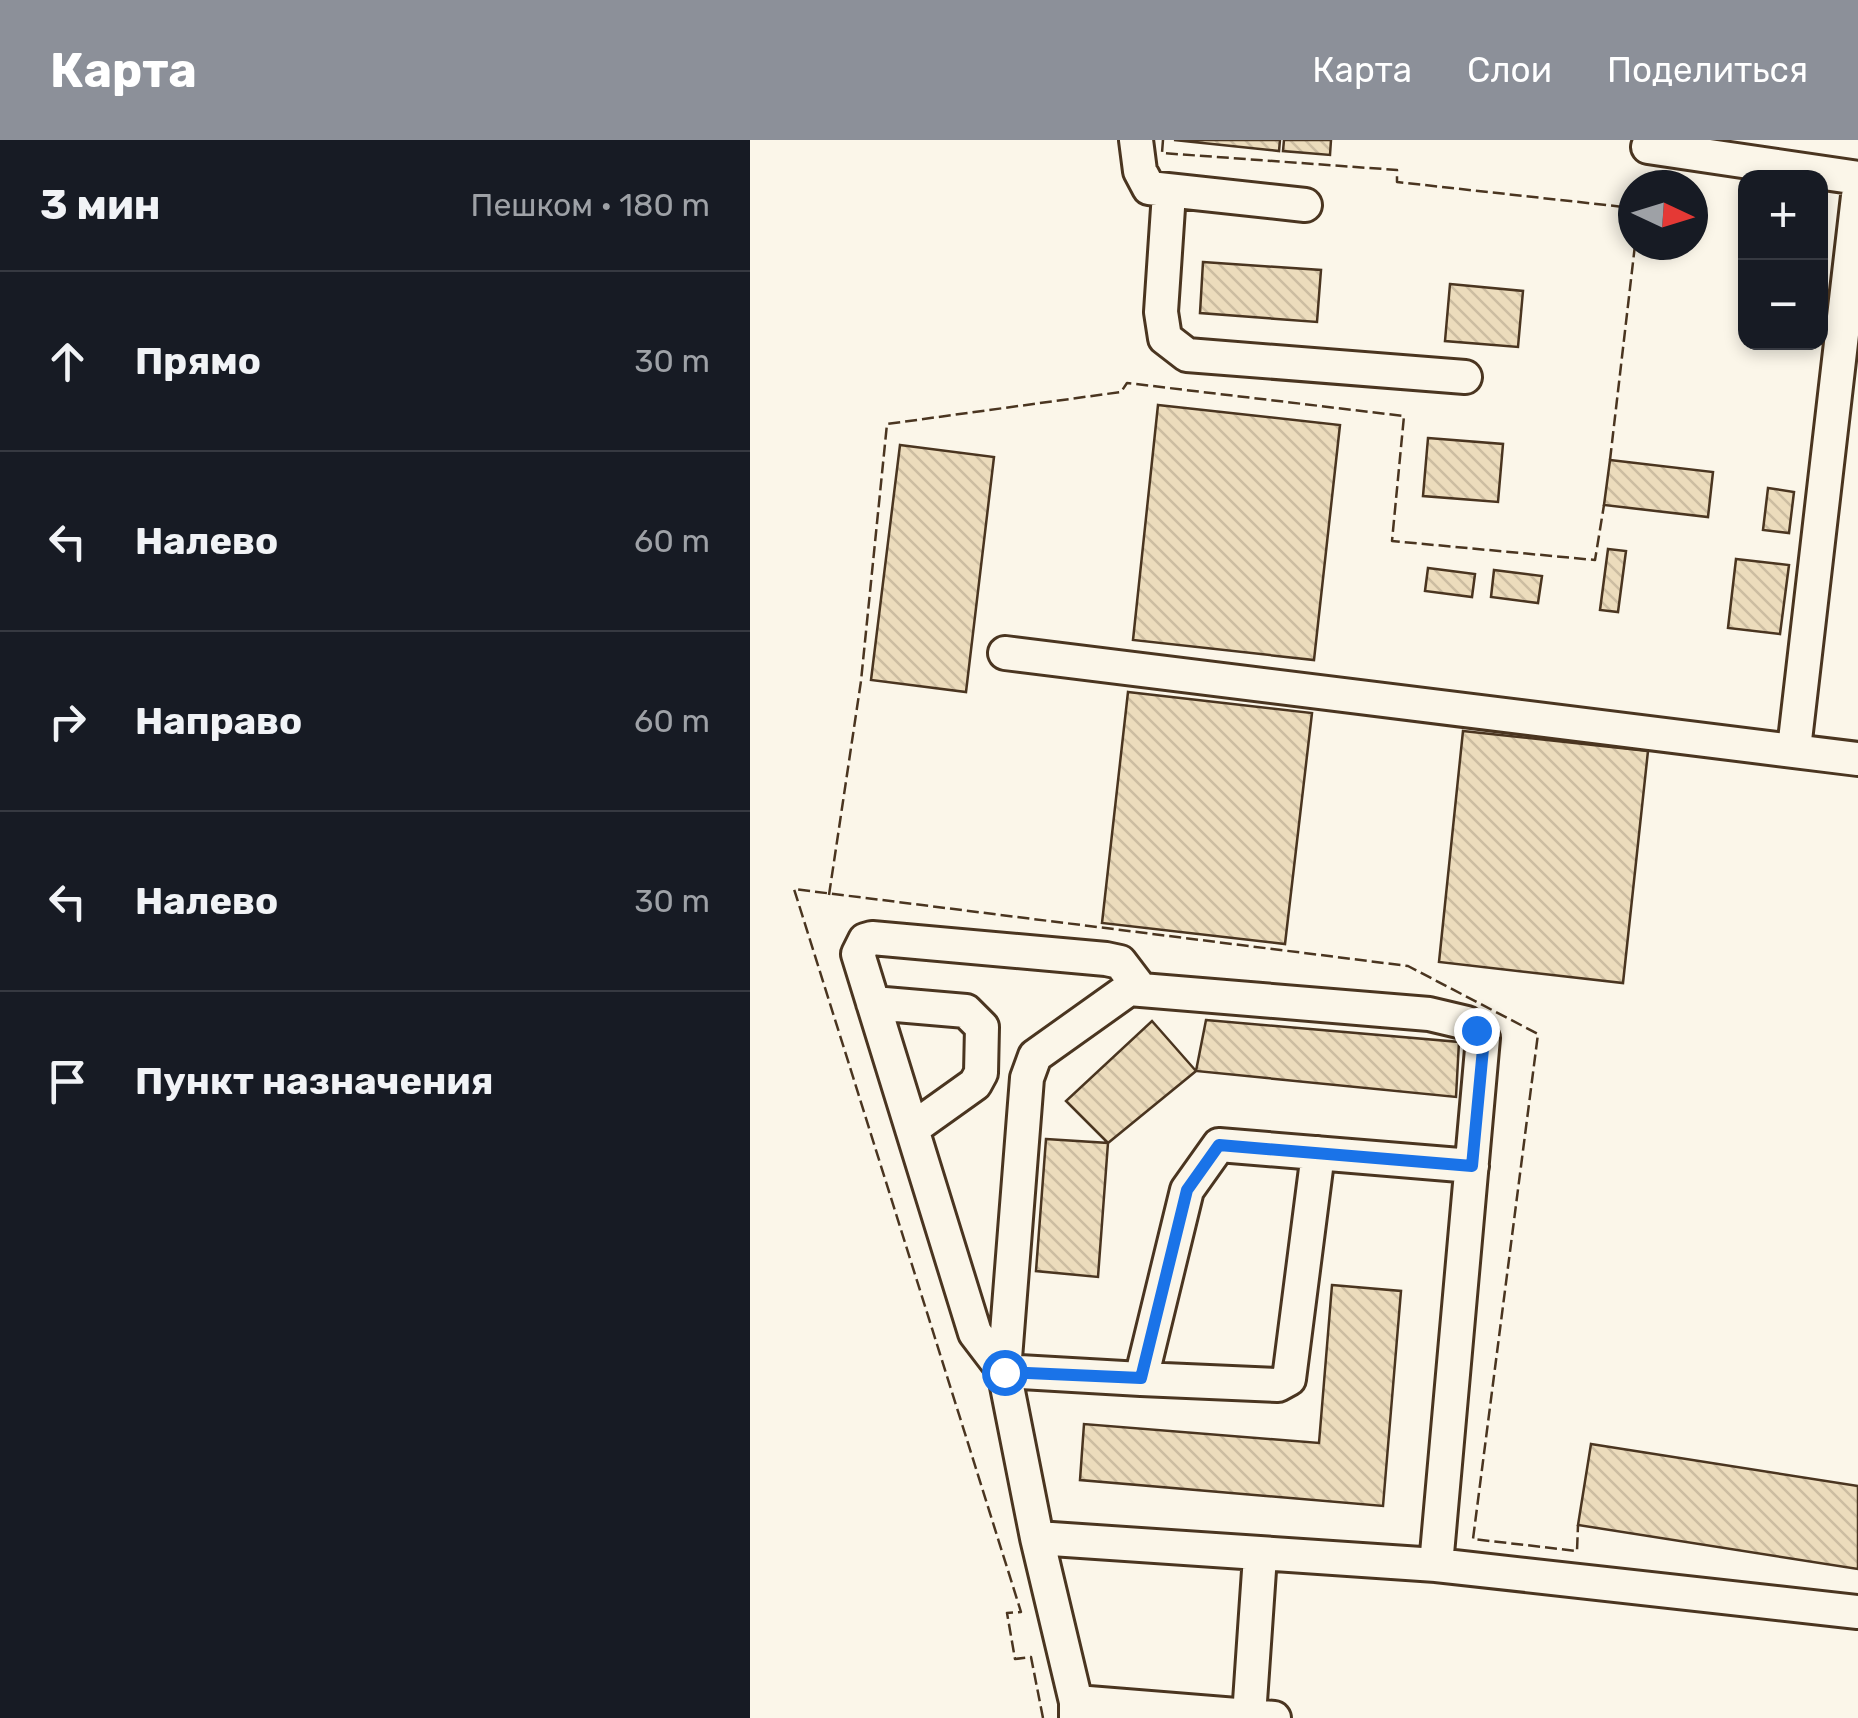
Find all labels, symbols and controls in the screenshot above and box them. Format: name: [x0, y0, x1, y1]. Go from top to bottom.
text: Карта: [50, 42, 197, 99]
text: Карта: [1312, 49, 1412, 91]
text: Слои: [1467, 49, 1552, 91]
text: Поделиться: [1607, 49, 1808, 91]
north arrow: [1618, 170, 1708, 260]
map controls: [1738, 170, 1828, 350]
button: +: [1738, 170, 1828, 260]
text: 3 мин: [40, 180, 161, 230]
text: Пешком · 180 m: [471, 186, 710, 224]
button: −: [1738, 260, 1828, 350]
icon: ahead: [40, 334, 95, 389]
text: Прямо: [135, 338, 261, 384]
text: 30 m: [634, 342, 710, 380]
icon: left: [40, 514, 95, 569]
text: Налево: [135, 518, 278, 564]
text: 60 m: [634, 522, 710, 560]
icon: right: [40, 694, 95, 749]
text: Направо: [135, 698, 302, 744]
text: 60 m: [634, 702, 710, 740]
icon: left: [40, 874, 95, 929]
text: Налево: [135, 878, 278, 924]
text: 30 m: [634, 882, 710, 920]
route end: [1454, 1008, 1500, 1054]
icon: arrive: [40, 1054, 95, 1109]
text: Пункт назначения: [135, 1058, 494, 1104]
route start: [982, 1350, 1028, 1396]

